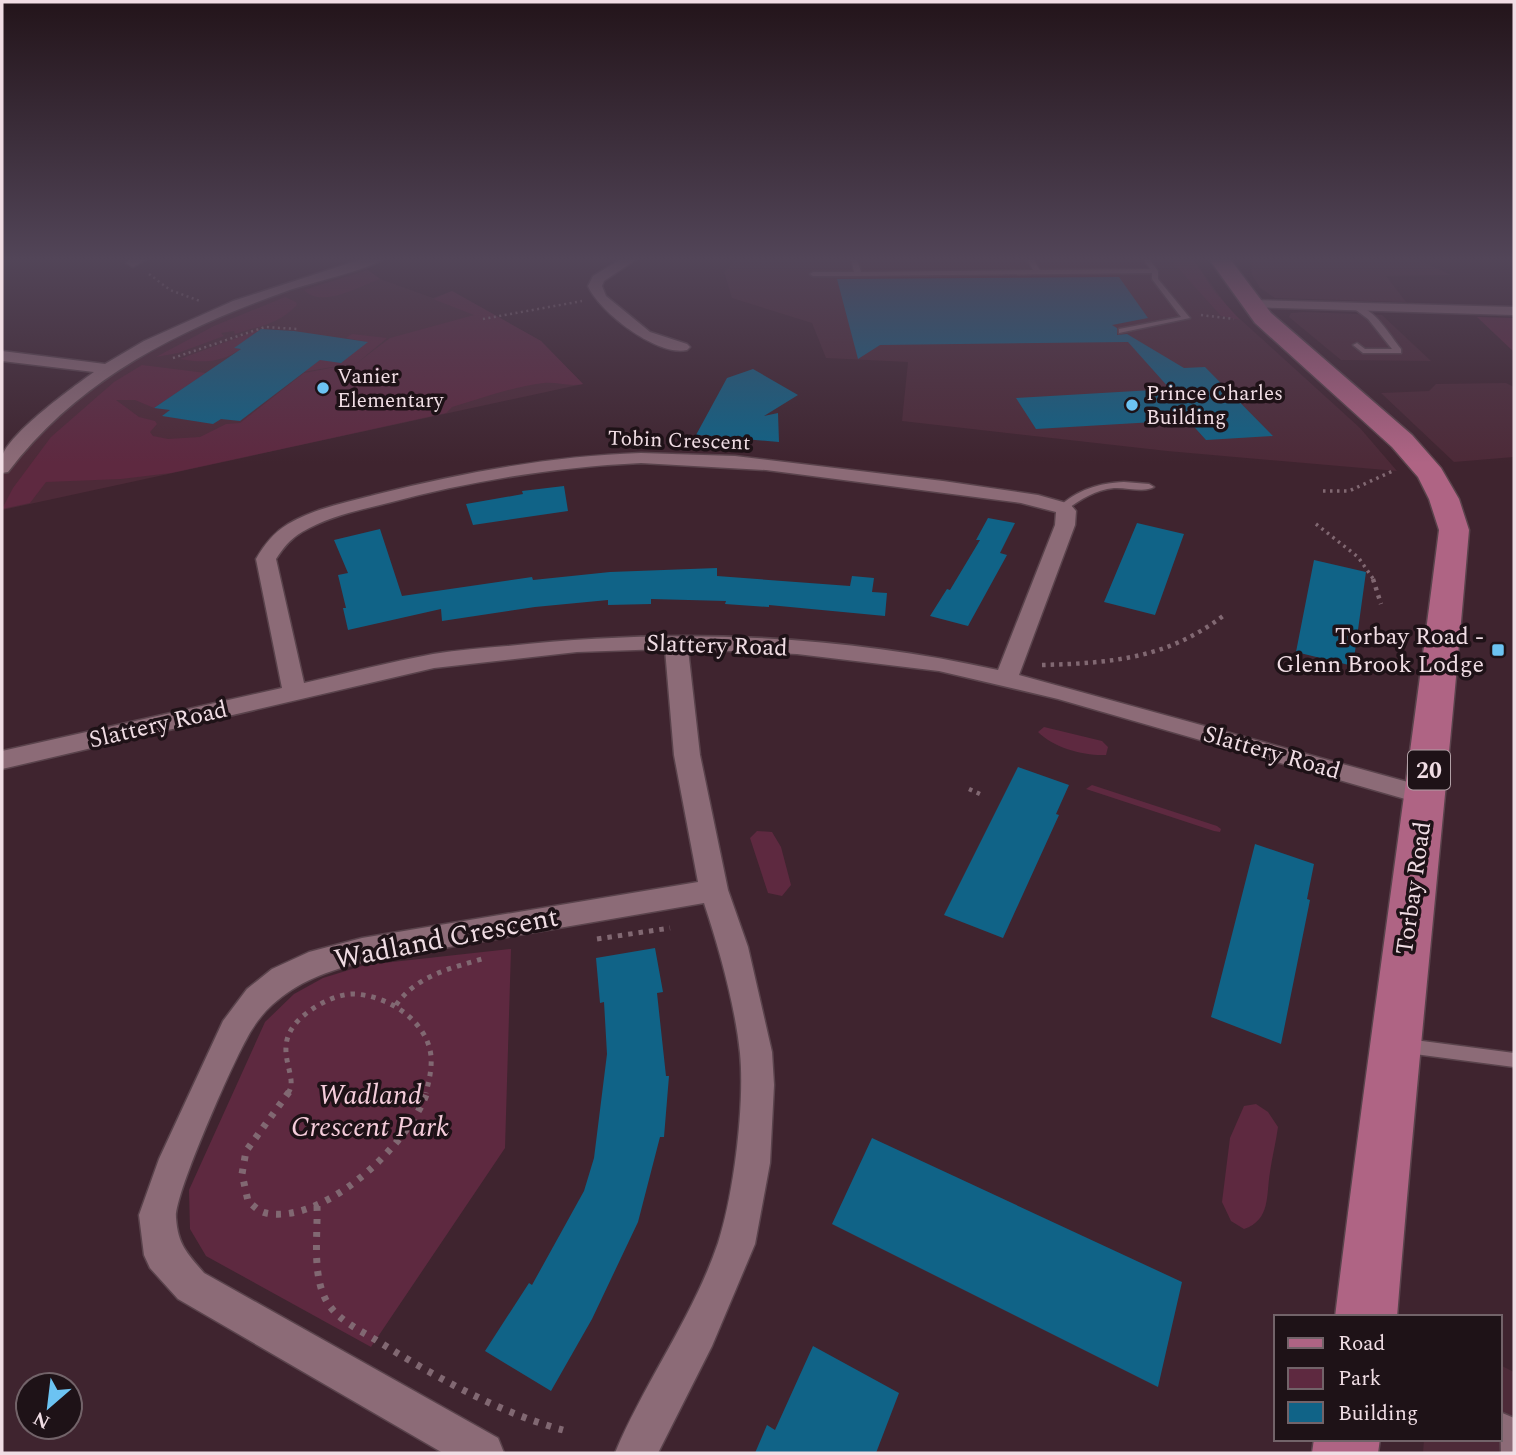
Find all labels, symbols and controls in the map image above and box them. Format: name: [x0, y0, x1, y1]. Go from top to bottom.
place label: Vanier Elementary: [337, 361, 445, 417]
place label: Prince Charles Building: [1146, 378, 1283, 434]
marker: Vanier Elementary: [315, 380, 331, 396]
marker: Prince Charles Building: [1124, 397, 1140, 413]
street label: Tobin Crescent: [607, 423, 751, 459]
place label: Torbay Road - Glenn Brook Lodge: [1276, 619, 1484, 683]
street label: Slattery Road: [646, 626, 788, 666]
marker: Torbay Road - Glenn Brook Lodge: [1490, 642, 1506, 658]
street label: Slattery Road: [85, 692, 231, 758]
street label: Slattery Road: [1199, 716, 1345, 790]
road number: 20: [1408, 750, 1450, 790]
street label: Torbay Road: [1387, 819, 1441, 957]
street label: Wadland Crescent: [331, 896, 562, 981]
park label: Wadland Crescent Park: [291, 1074, 449, 1149]
legend: [1274, 1315, 1502, 1441]
text: Road: [1338, 1328, 1385, 1360]
text: Park: [1338, 1363, 1382, 1395]
north arrow: [14, 1371, 84, 1441]
text: Building: [1338, 1398, 1418, 1430]
text: N: [28, 1403, 55, 1436]

